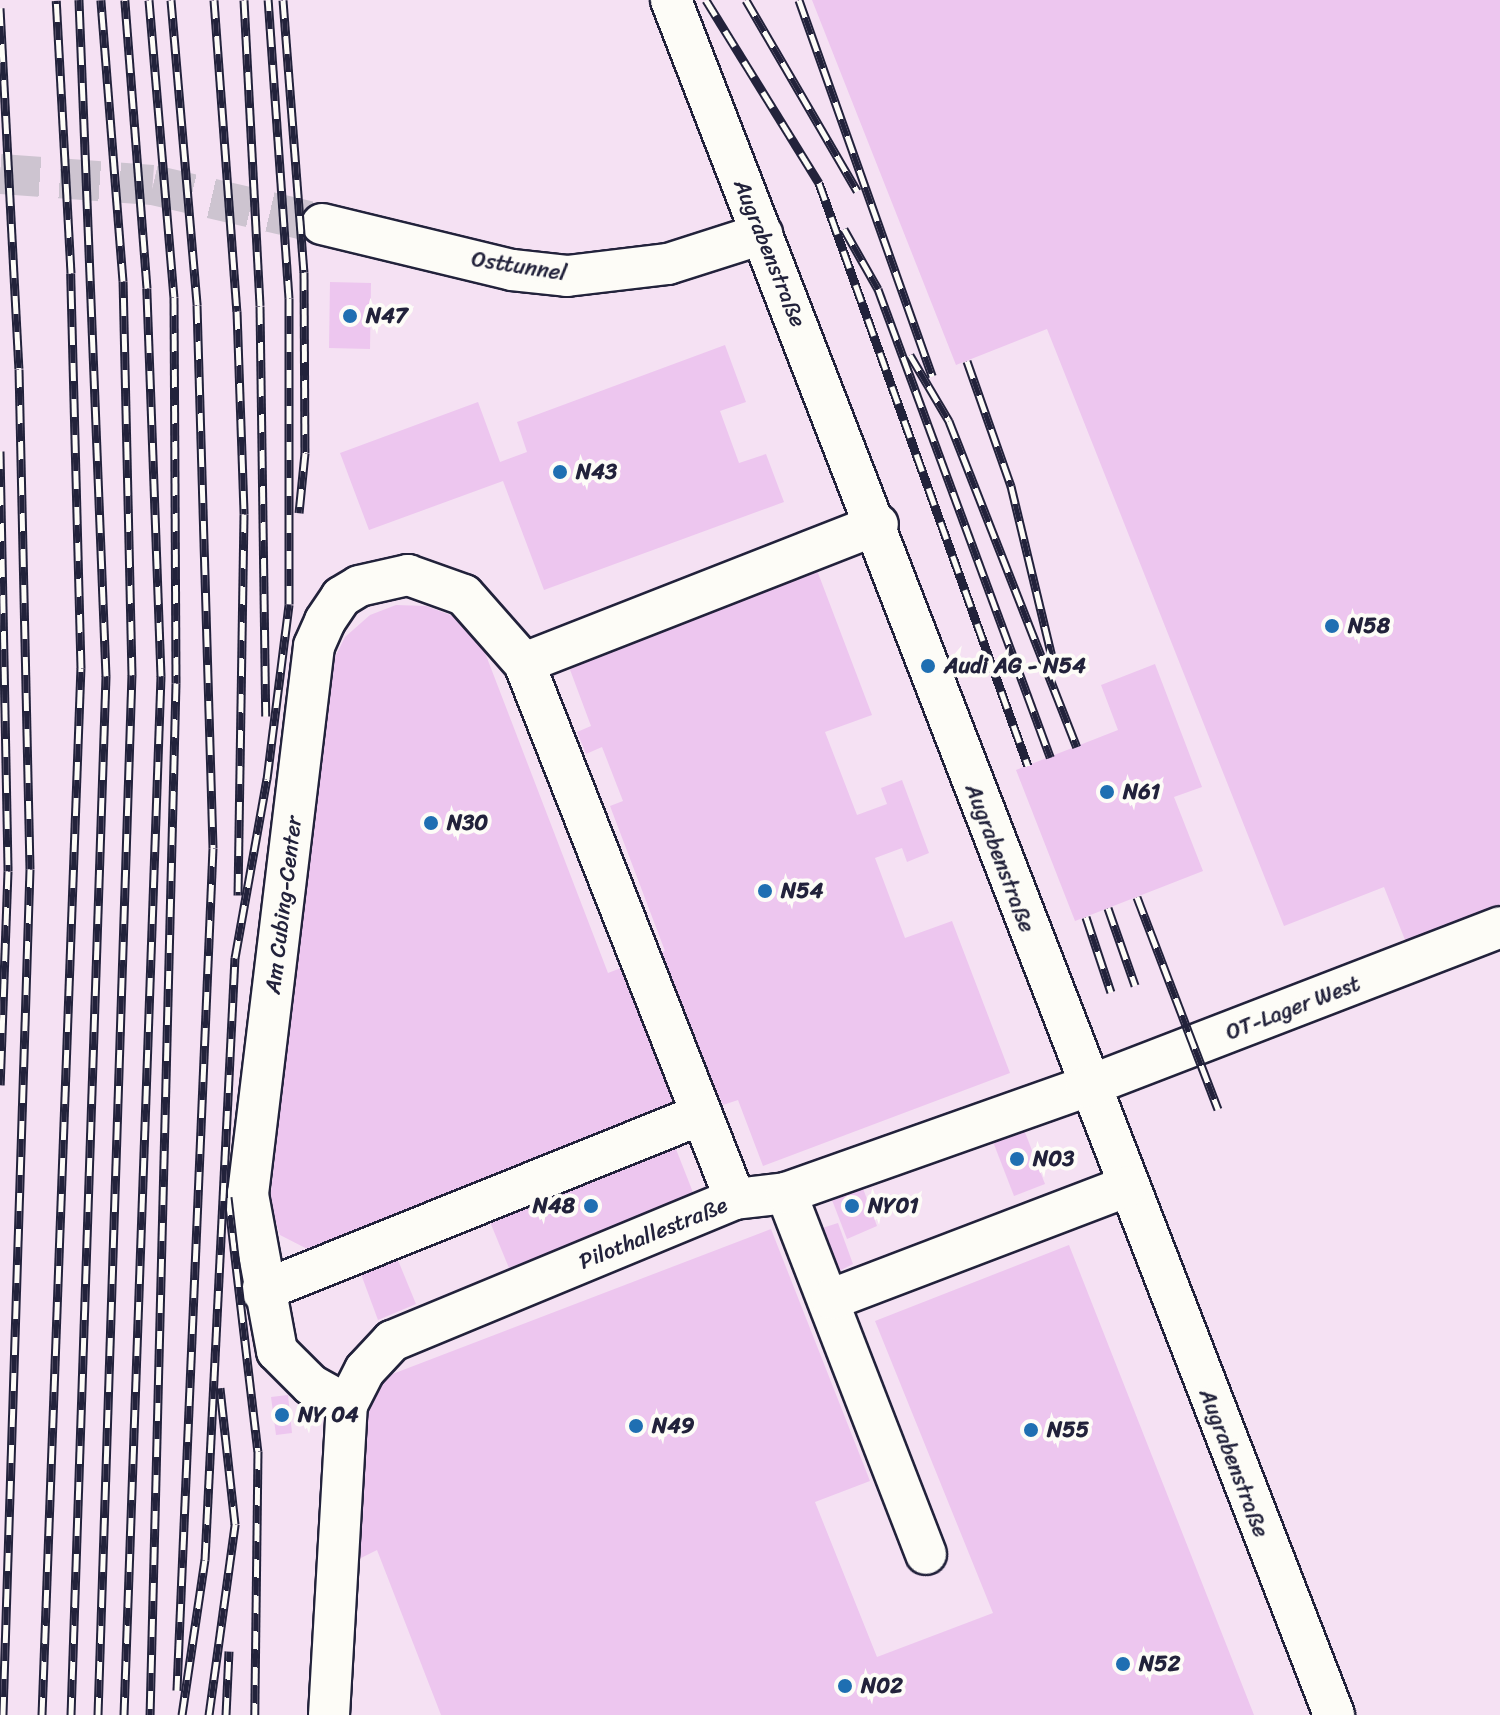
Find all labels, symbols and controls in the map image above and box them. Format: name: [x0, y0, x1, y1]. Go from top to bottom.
street label: Augrabenstraße: [728, 175, 812, 331]
street label: Osttunnel: [470, 245, 568, 287]
place label: N47: [366, 303, 408, 329]
marker: N47: [341, 307, 359, 325]
place label: N43: [576, 459, 617, 485]
marker: N43: [551, 463, 569, 481]
place label: N58: [1348, 613, 1390, 639]
marker: N58: [1323, 617, 1341, 635]
place label: Audi AG - N54: [944, 653, 1086, 679]
marker: Audi AG - N54: [919, 657, 937, 675]
place label: N61: [1123, 779, 1160, 805]
street label: Augrabenstraße: [960, 780, 1040, 936]
marker: N61: [1098, 783, 1116, 801]
place label: N30: [447, 810, 488, 836]
street label: Am Cubing-Center: [259, 814, 307, 996]
marker: N30: [422, 814, 440, 832]
place label: N54: [781, 878, 823, 904]
marker: N54: [756, 882, 774, 900]
street label: OT-Lager West: [1221, 970, 1365, 1046]
place label: N03: [1033, 1146, 1074, 1172]
marker: N03: [1008, 1150, 1026, 1168]
street label: Pilothallestraße: [575, 1191, 731, 1275]
place label: N48: [533, 1193, 575, 1219]
place label: NY01: [868, 1193, 919, 1219]
marker: N48: [582, 1197, 600, 1215]
marker: NY01: [843, 1197, 861, 1215]
street label: Augrabenstraße: [1194, 1385, 1274, 1541]
place label: NY 04: [298, 1402, 359, 1428]
marker: NY 04: [273, 1406, 291, 1424]
place label: N49: [652, 1413, 695, 1439]
marker: N49: [627, 1417, 645, 1435]
place label: N55: [1047, 1417, 1089, 1443]
marker: N55: [1022, 1421, 1040, 1439]
place label: N52: [1139, 1651, 1180, 1677]
marker: N52: [1114, 1655, 1132, 1673]
place label: N02: [861, 1673, 903, 1699]
marker: N02: [836, 1677, 854, 1695]

